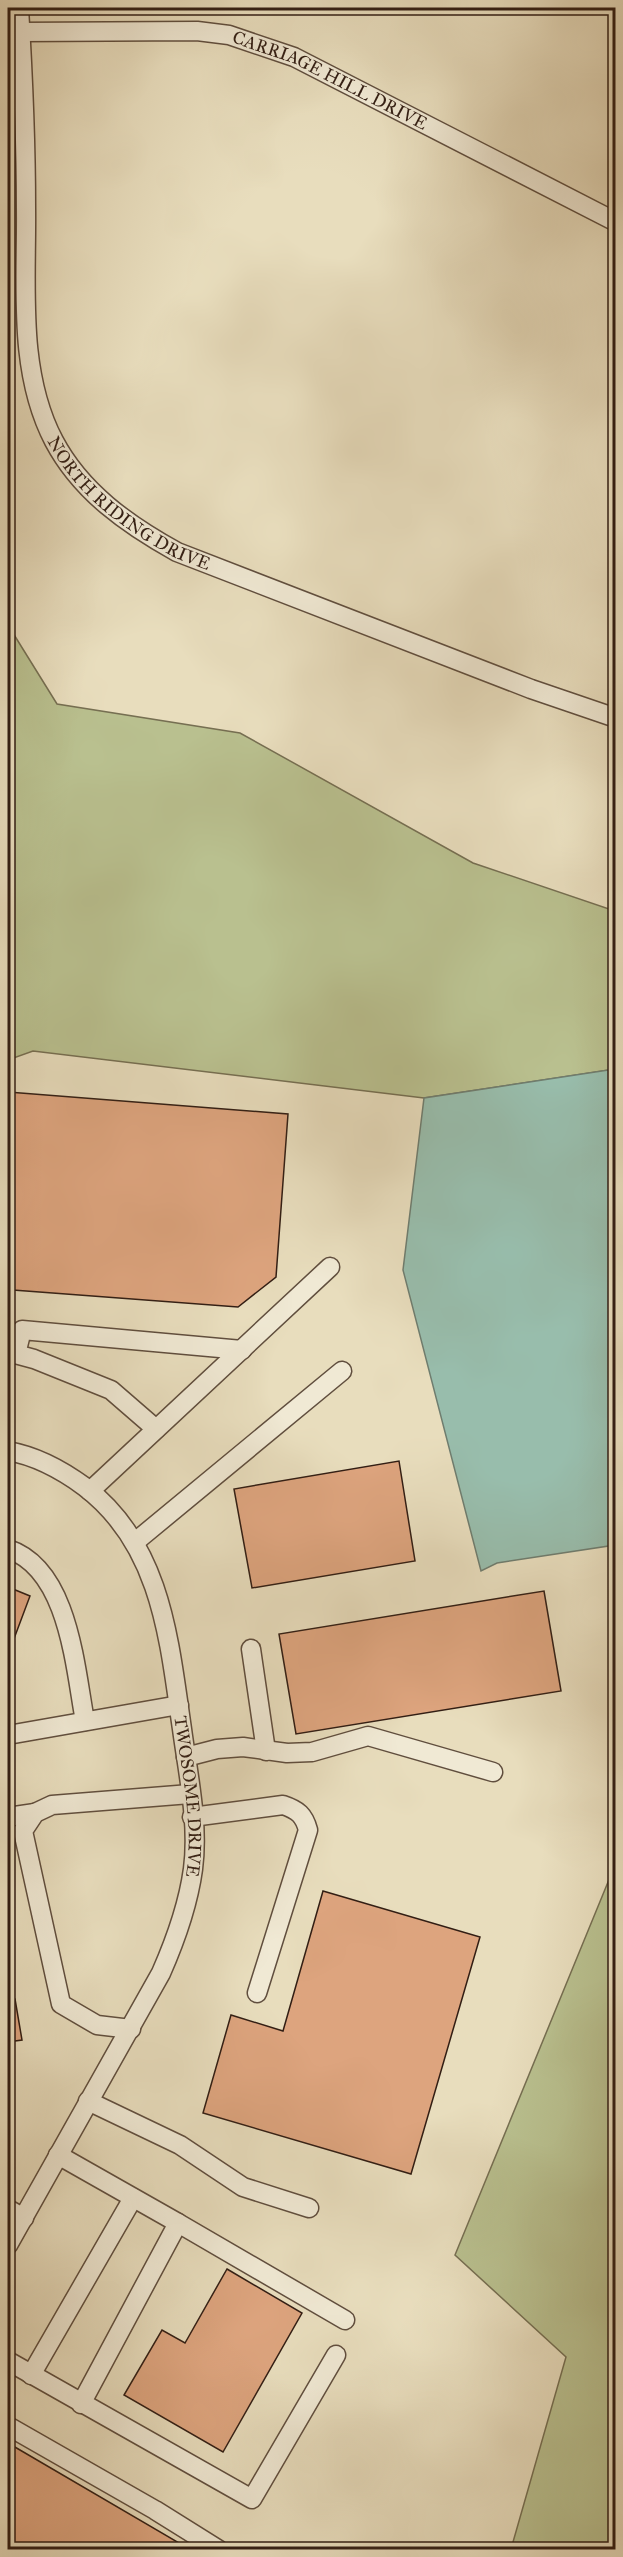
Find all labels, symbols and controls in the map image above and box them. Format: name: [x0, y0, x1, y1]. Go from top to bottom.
street label: CARRIAGE HILL DRIVE: [230, 26, 431, 135]
street label: NORTH RIDING DRIVE: [43, 432, 214, 575]
street label: TWOSOME DRIVE: [169, 1714, 206, 1879]

